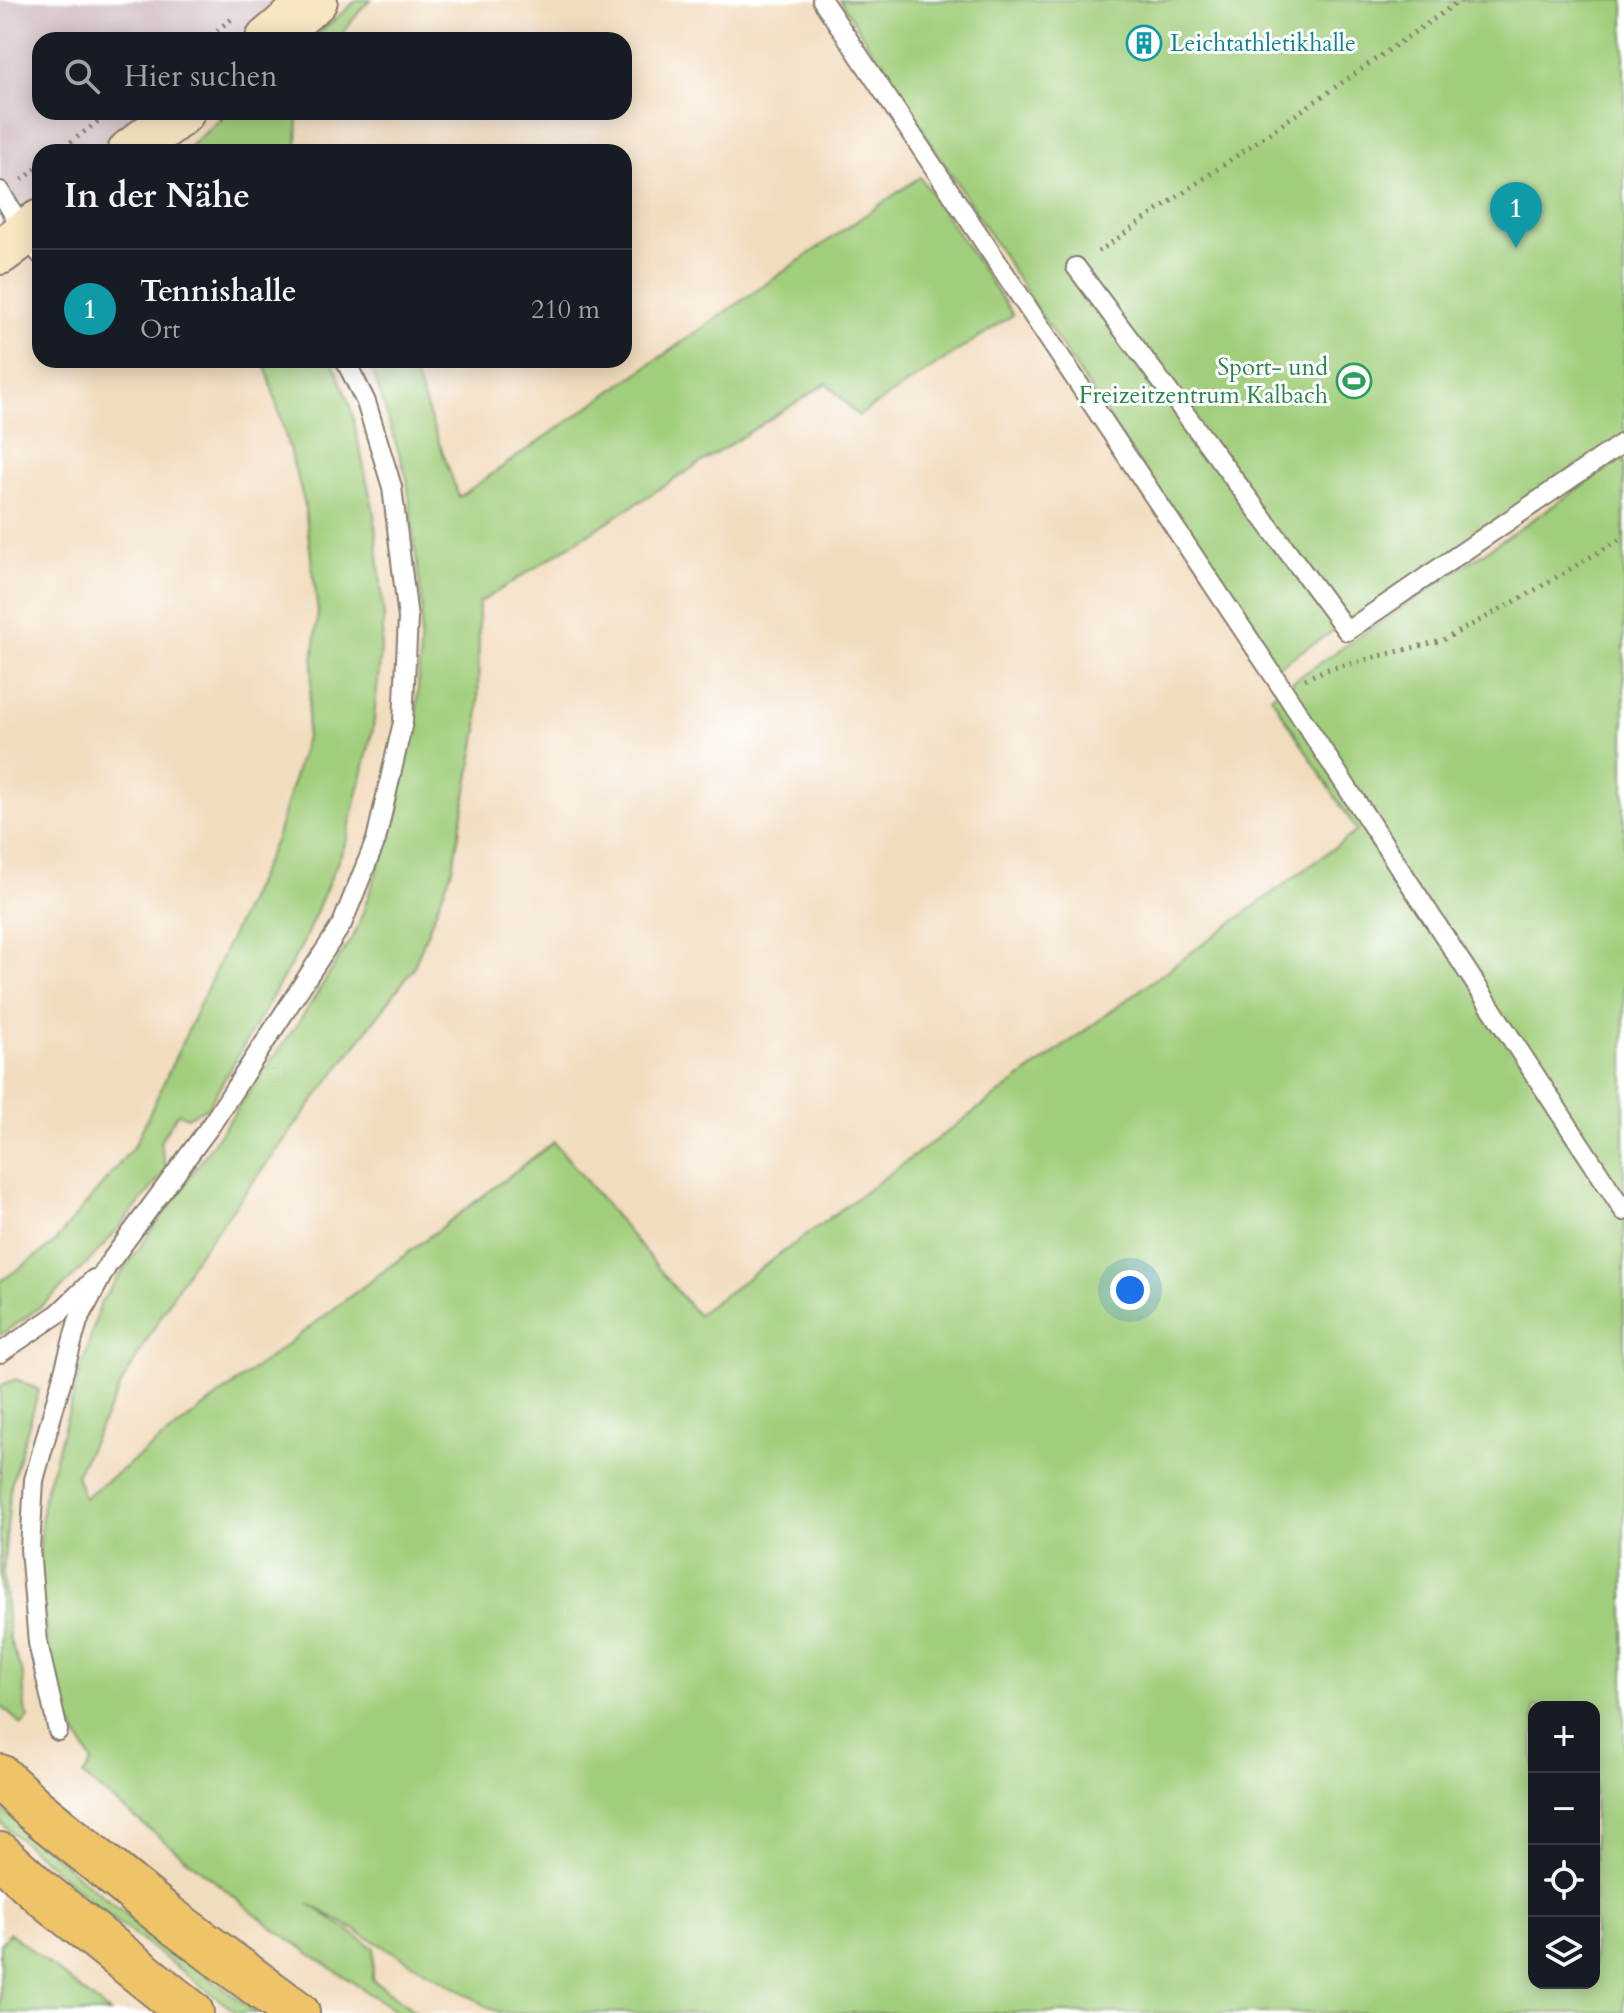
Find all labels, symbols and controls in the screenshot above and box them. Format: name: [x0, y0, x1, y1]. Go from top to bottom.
building icon: Leichtathletikhalle: [1125, 24, 1163, 62]
place label: Leichtathletikhalle: [1170, 27, 1356, 60]
search box: [32, 32, 632, 120]
icon: search: [60, 54, 104, 98]
text: Hier suchen: [124, 56, 277, 97]
text: In der Nähe: [64, 173, 250, 219]
pin: 1: [1490, 182, 1542, 248]
text: Tennishalle: [140, 271, 297, 312]
text: 1: [83, 292, 97, 327]
text: 210 m: [531, 292, 600, 327]
text: Ort: [140, 312, 180, 347]
place label: Sport- und Freizeitzentrum Kalbach: [1079, 351, 1328, 412]
sports icon: Sport- und Freizeitzentrum Kalbach: [1335, 362, 1373, 400]
your location: [1110, 1270, 1150, 1310]
map controls: [1528, 1701, 1600, 1989]
button: +: [1528, 1701, 1600, 1773]
button: −: [1528, 1773, 1600, 1845]
button: locate: [1528, 1845, 1600, 1917]
button: layers: [1528, 1917, 1600, 1989]

